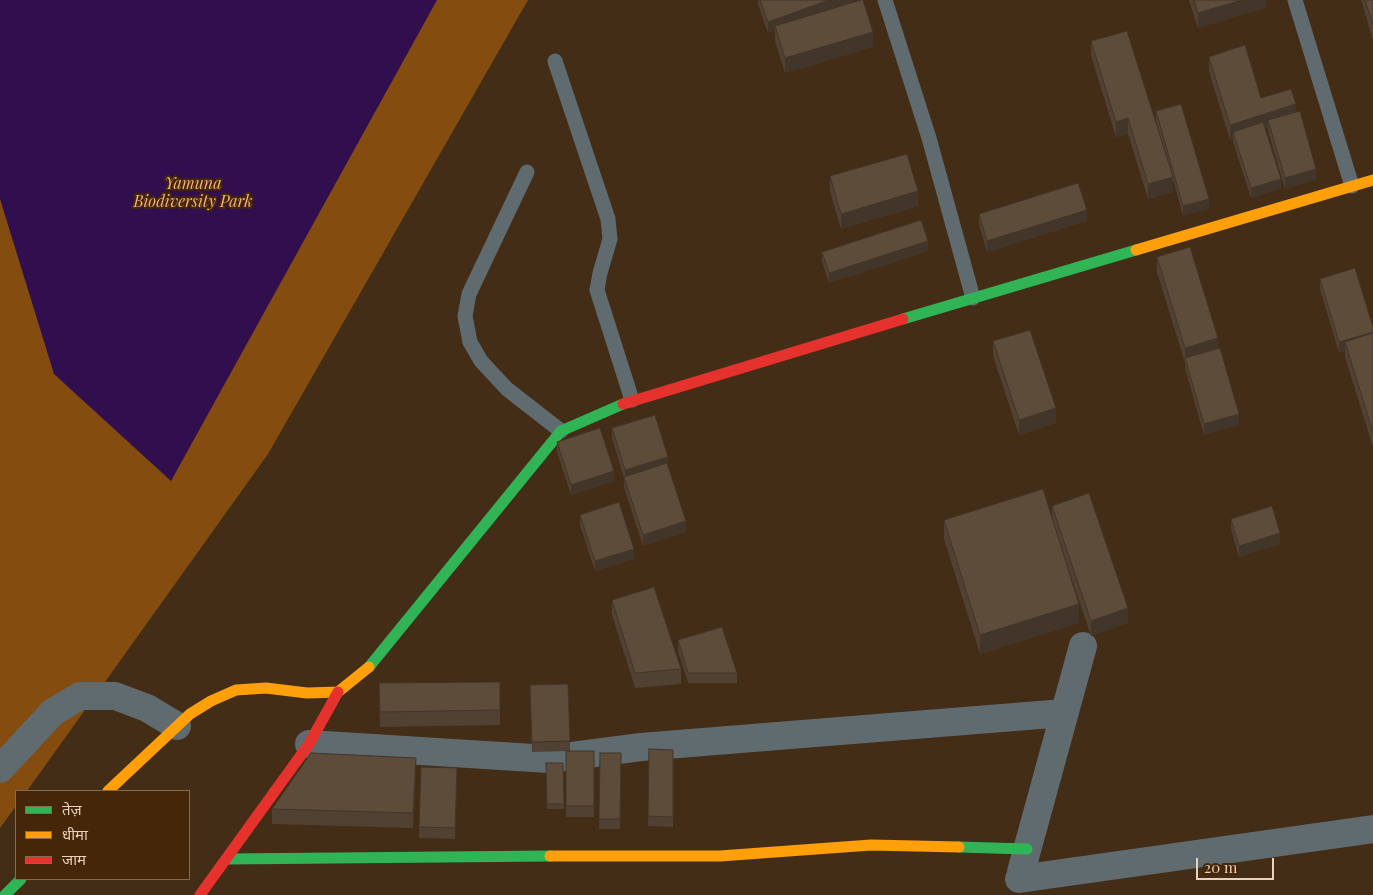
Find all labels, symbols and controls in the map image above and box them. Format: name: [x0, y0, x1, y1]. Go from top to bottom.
park label: Yamuna Biodiversity Park: [133, 174, 253, 212]
legend: [15, 790, 190, 880]
text: तेज़: [62, 799, 82, 819]
text: धीमा: [62, 824, 88, 844]
scale bar: [1198, 848, 1276, 880]
text: जाम: [62, 849, 86, 869]
text: 20 m: [1204, 857, 1237, 877]

